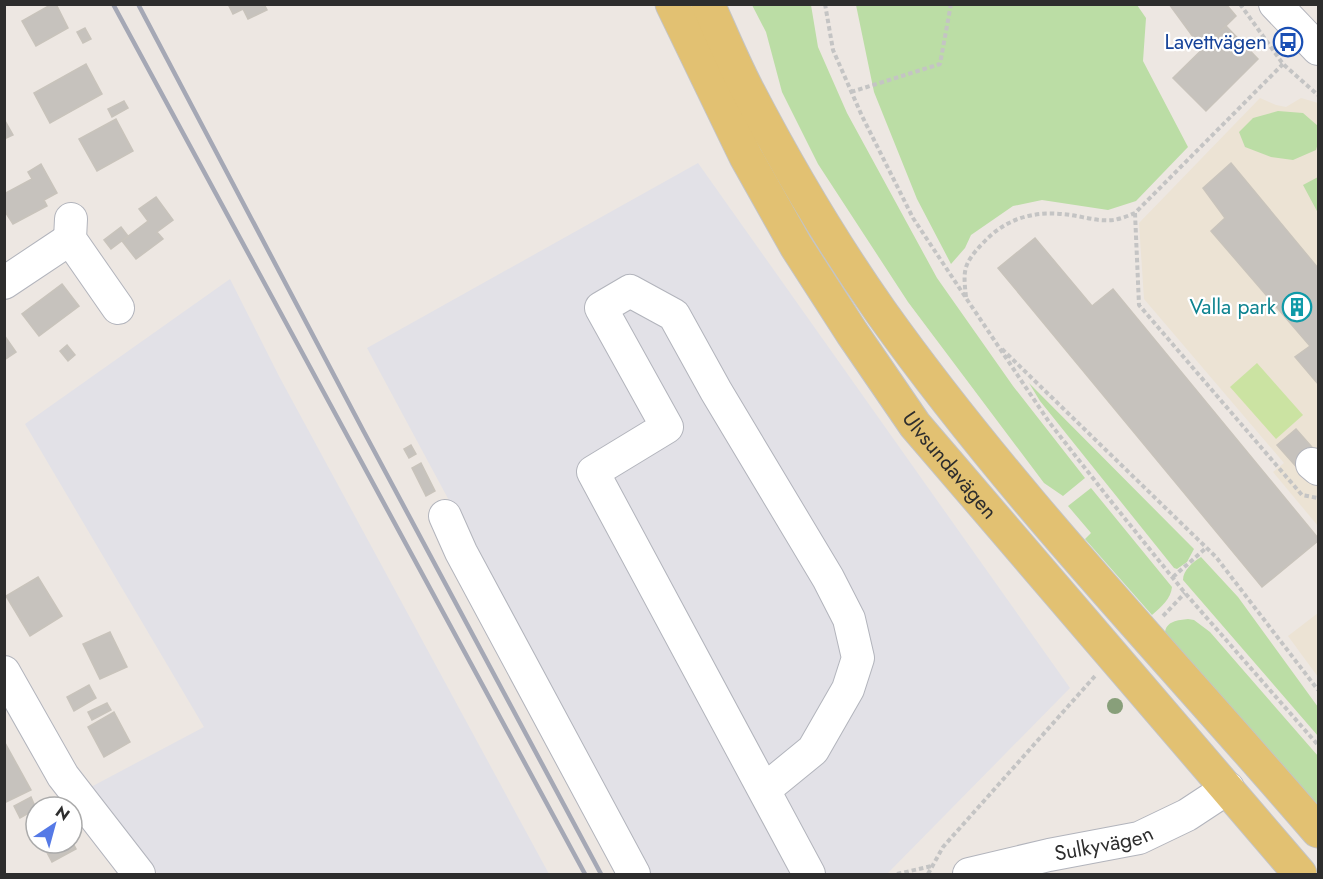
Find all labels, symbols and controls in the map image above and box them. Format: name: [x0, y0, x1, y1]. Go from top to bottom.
bus stop icon: Lavettvägen: [1272, 26, 1304, 58]
place label: Lavettvägen: [1164, 27, 1267, 57]
building icon: Valla park: [1281, 291, 1313, 323]
place label: Valla park: [1190, 292, 1277, 322]
street label: Ulvsundavägen: [895, 405, 1004, 525]
north arrow: [24, 795, 84, 855]
text: N: [51, 800, 74, 826]
street label: Sulkyvägen: [1052, 818, 1158, 869]

